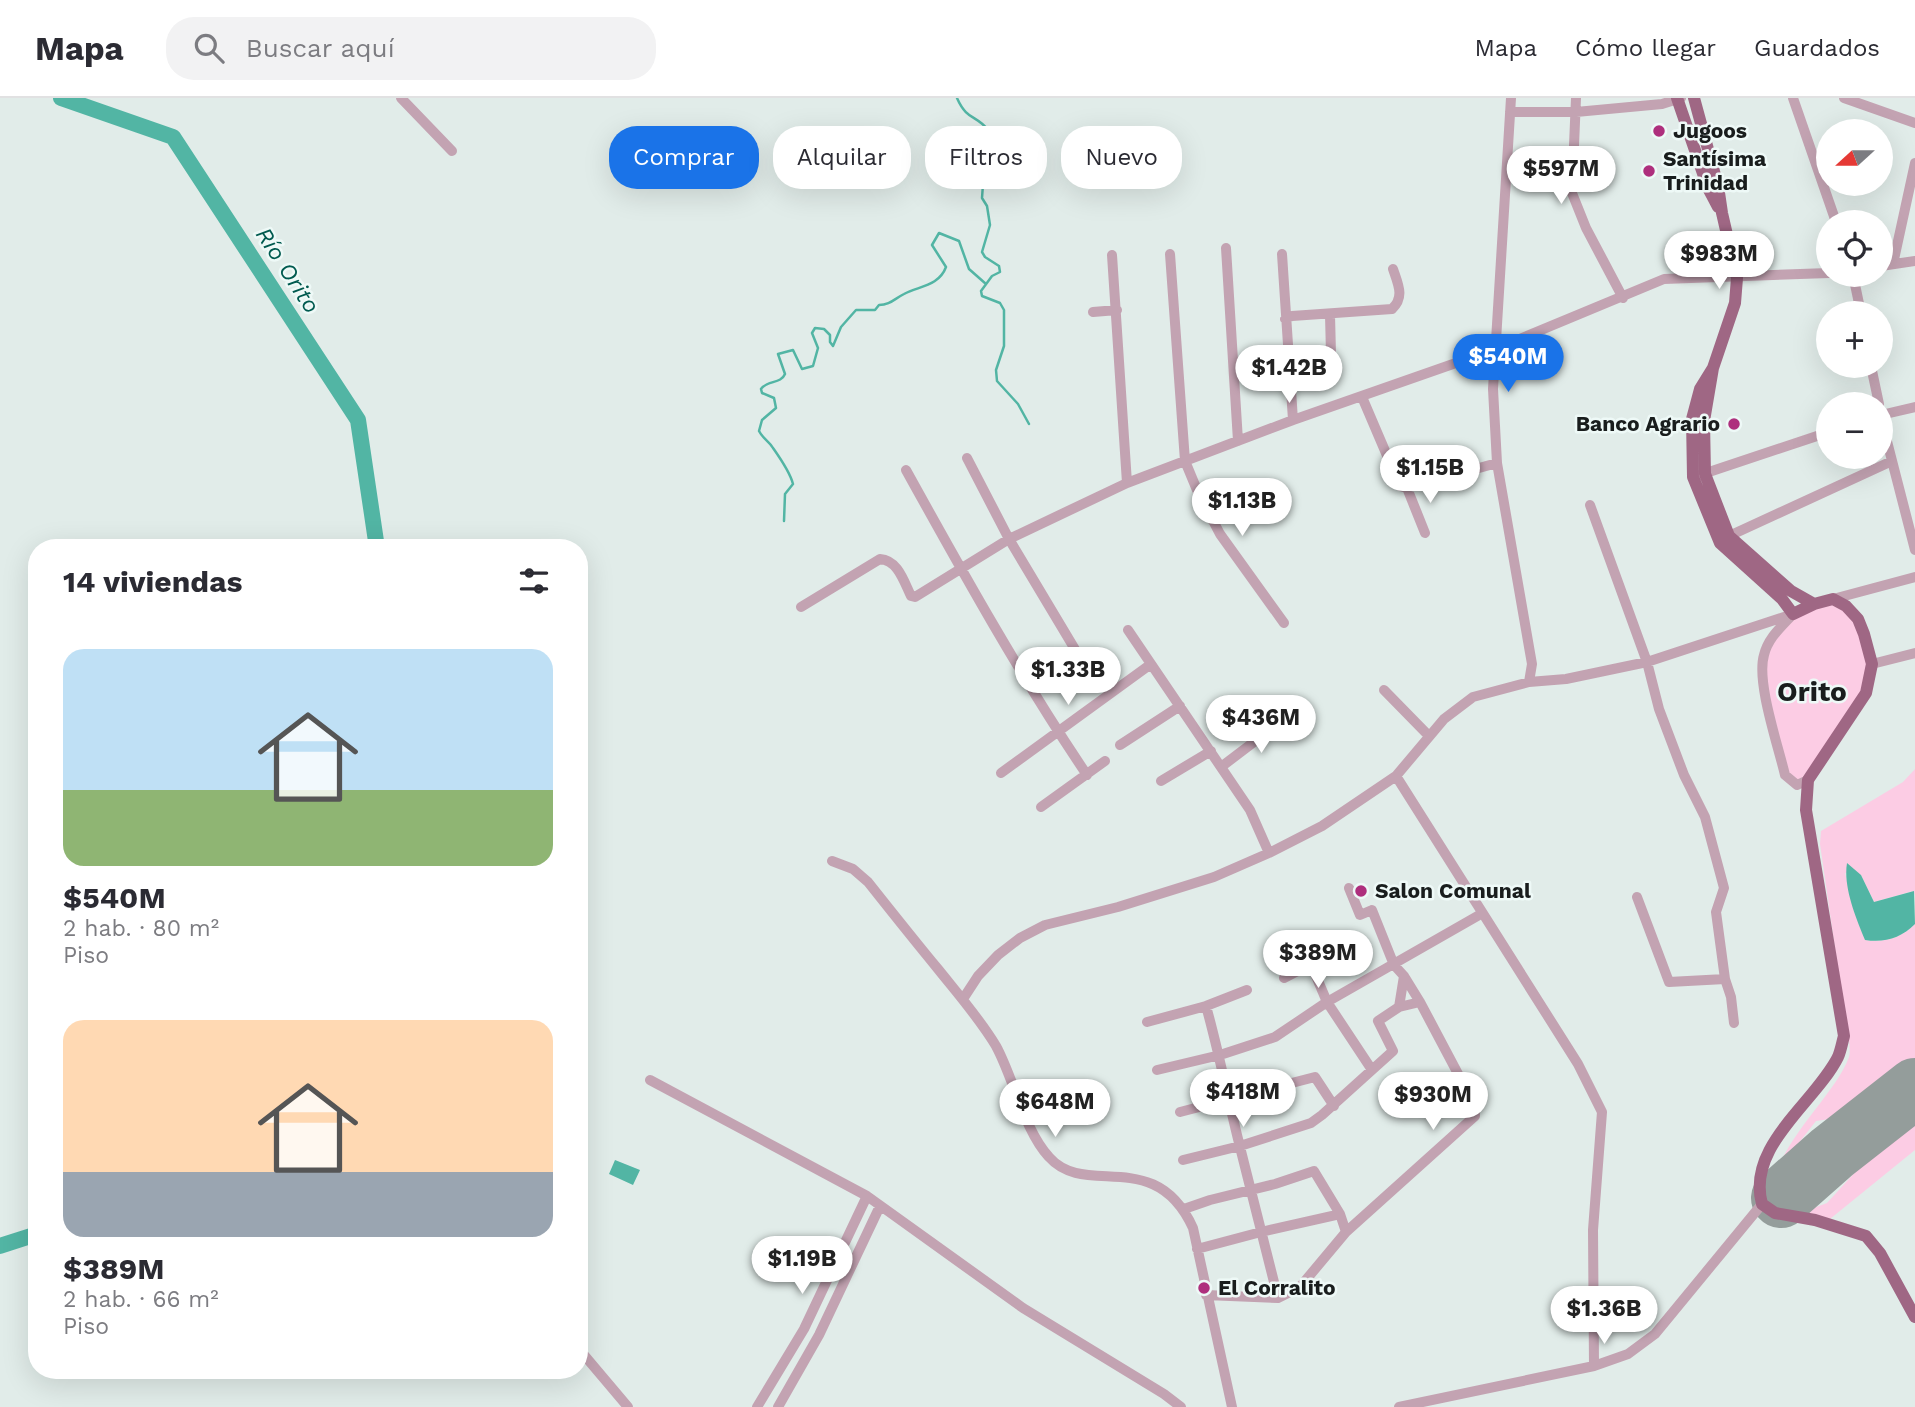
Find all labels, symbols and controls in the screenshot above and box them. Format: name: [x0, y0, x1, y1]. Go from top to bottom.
search box: [166, 17, 656, 80]
text: Mapa: [35, 29, 124, 68]
icon: search: [190, 29, 228, 67]
text: Buscar aquí: [246, 33, 395, 63]
text: Mapa: [1475, 34, 1537, 62]
text: Cómo llegar: [1575, 34, 1716, 62]
text: Guardados: [1754, 34, 1880, 62]
place label: Jugoos: [1673, 118, 1747, 143]
north arrow: [1816, 119, 1894, 196]
map controls: [1816, 119, 1893, 469]
marker: Jugoos: [1651, 123, 1667, 139]
chip: Comprar: [609, 126, 759, 189]
chip: Alquilar: [773, 126, 911, 189]
chip: Filtros: [925, 126, 1047, 189]
chip: Nuevo: [1061, 126, 1182, 189]
pin: $597M: [1512, 146, 1610, 206]
place label: Santísima Trinidad: [1663, 146, 1767, 195]
text: $597M: [1523, 155, 1599, 182]
marker: Santísima Trinidad: [1641, 163, 1657, 179]
button: locate: [1816, 210, 1893, 287]
water label: Río Orito: [250, 222, 325, 318]
pin: $983M: [1670, 232, 1768, 291]
text: $983M: [1680, 240, 1758, 267]
button: +: [1816, 301, 1893, 378]
pin: $540M: [1459, 334, 1557, 394]
text: $540M: [1469, 343, 1547, 370]
pin: $1.42B: [1232, 345, 1346, 405]
text: $1.42B: [1251, 354, 1327, 381]
button: −: [1816, 392, 1893, 469]
place label: Banco Agrario: [1576, 411, 1720, 436]
marker: Banco Agrario: [1726, 416, 1742, 432]
pin: $1.15B: [1373, 446, 1487, 505]
text: $1.15B: [1396, 454, 1464, 481]
pin: $1.13B: [1185, 478, 1299, 538]
text: $1.13B: [1208, 487, 1276, 514]
icon: filters: [515, 562, 553, 600]
text: 14 viviendas: [63, 564, 243, 599]
pin: $1.33B: [1011, 648, 1125, 707]
text: $1.33B: [1031, 656, 1105, 683]
district label: Orito: [1777, 675, 1847, 708]
icon: home: [245, 694, 371, 820]
pin: $436M: [1212, 696, 1310, 755]
text: $436M: [1222, 704, 1300, 731]
place label: Salon Comunal: [1375, 878, 1531, 903]
text: $540M: [63, 880, 166, 915]
marker: Salon Comunal: [1353, 883, 1369, 899]
text: 2 hab. · 80 m²: [63, 915, 219, 942]
pin: $389M: [1269, 930, 1367, 990]
text: $389M: [1279, 939, 1357, 966]
text: Piso: [63, 942, 109, 969]
icon: home: [245, 1065, 371, 1191]
pin: $418M: [1194, 1070, 1292, 1129]
pin: $930M: [1384, 1072, 1482, 1132]
text: $418M: [1206, 1078, 1280, 1105]
pin: $648M: [1006, 1080, 1104, 1139]
text: $930M: [1394, 1081, 1472, 1108]
text: $648M: [1015, 1088, 1095, 1115]
pin: $1.19B: [745, 1236, 859, 1296]
text: $1.19B: [768, 1245, 836, 1272]
text: $389M: [63, 1251, 165, 1286]
place label: El Corralito: [1218, 1275, 1336, 1300]
marker: El Corralito: [1196, 1280, 1212, 1296]
text: 2 hab. · 66 m²: [63, 1286, 219, 1313]
pin: $1.36B: [1547, 1286, 1661, 1346]
text: $1.36B: [1567, 1295, 1641, 1322]
text: Piso: [63, 1313, 109, 1340]

